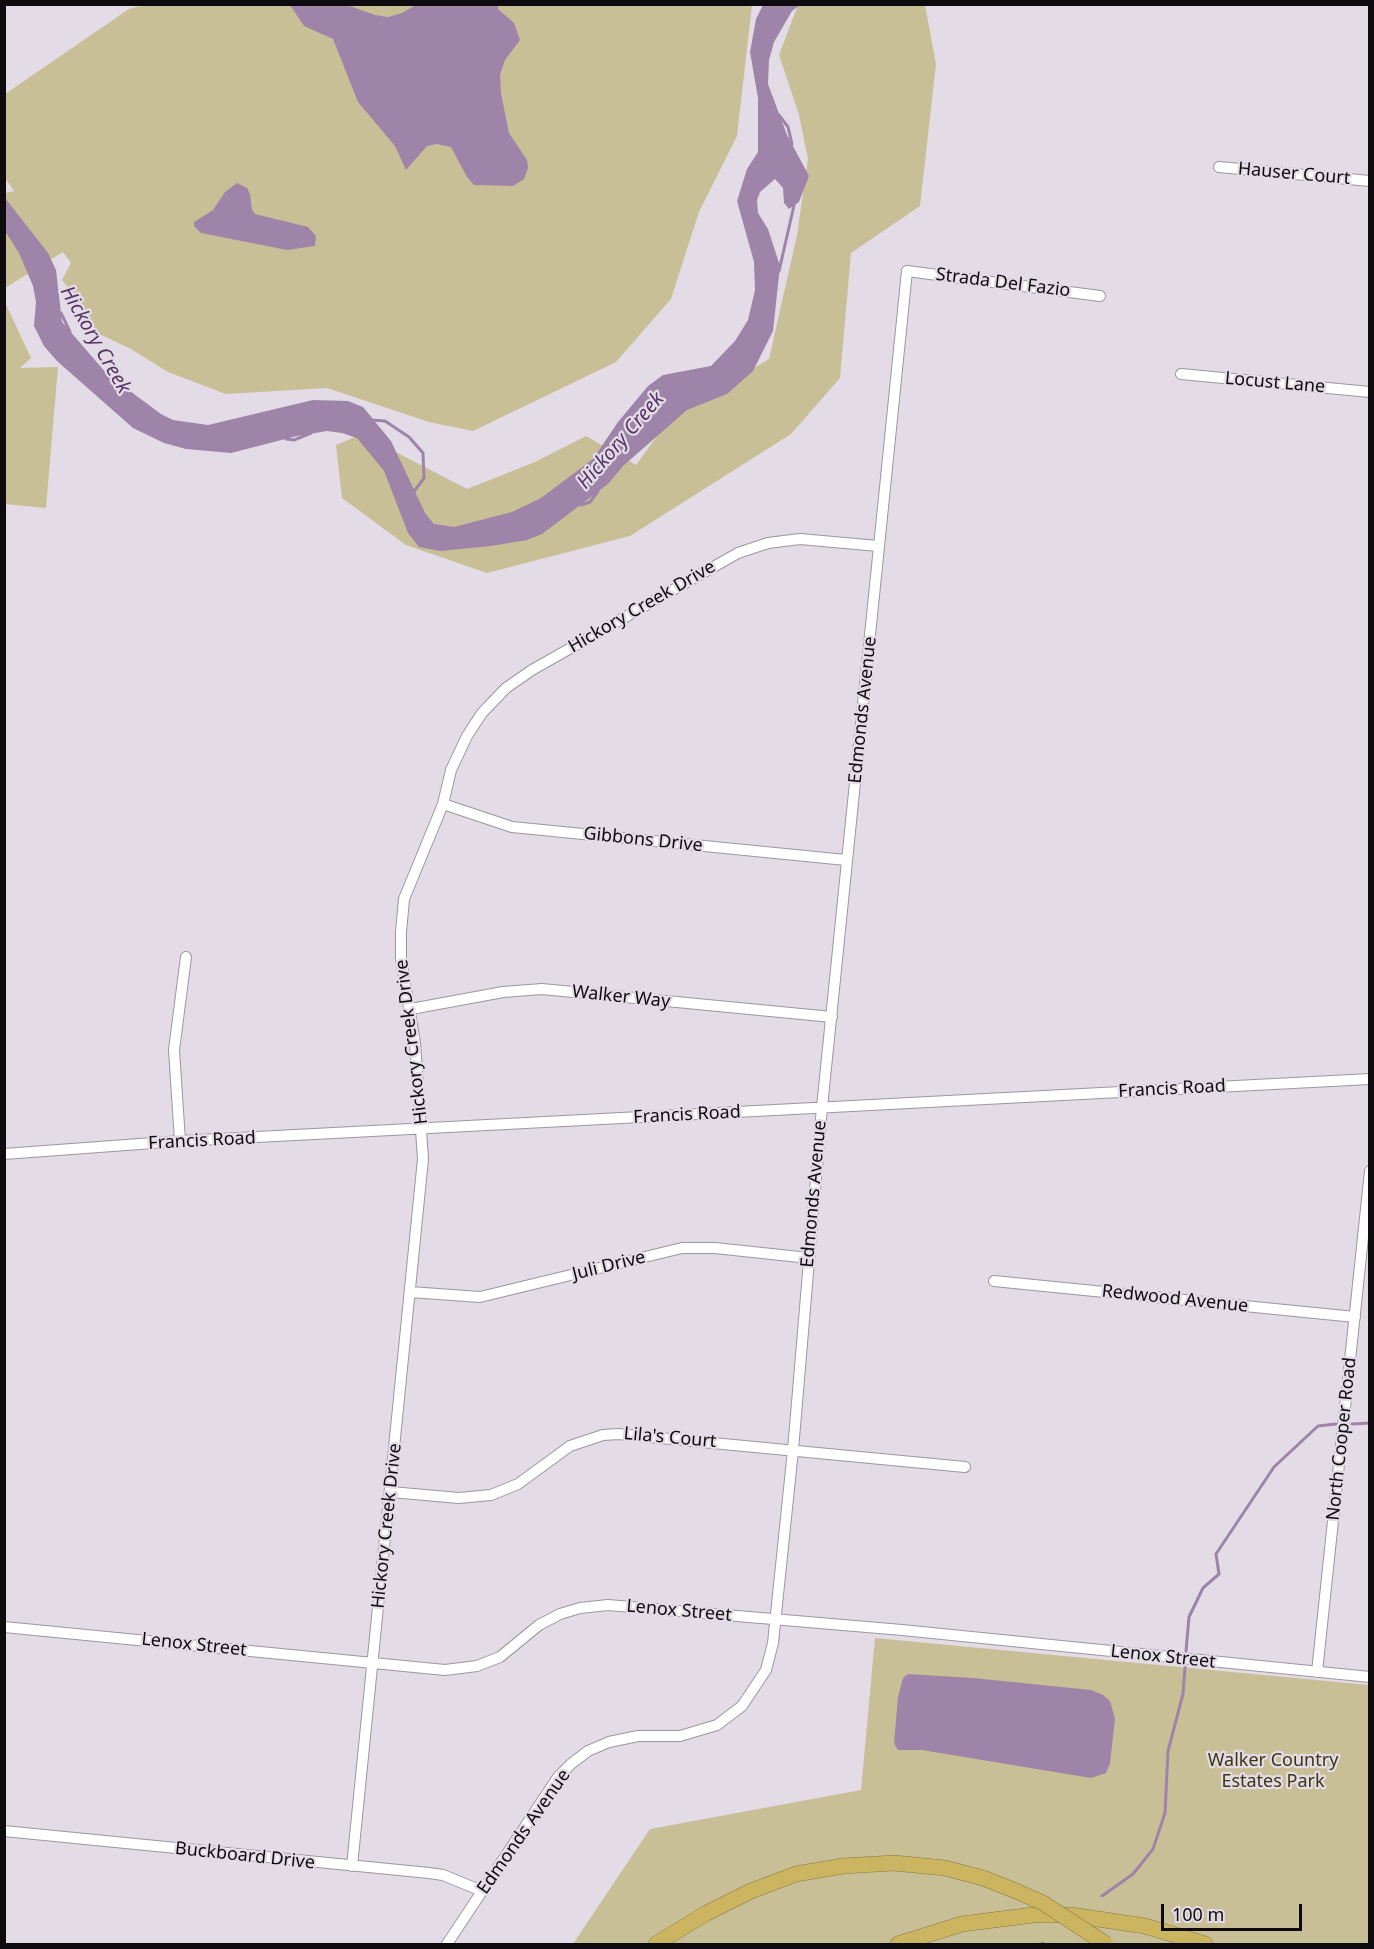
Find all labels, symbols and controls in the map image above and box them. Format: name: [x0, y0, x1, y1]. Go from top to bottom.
street label: Hauser Court: [1237, 158, 1351, 190]
street label: Strada Del Fazio: [934, 264, 1072, 302]
water label: Hickory Creek: [55, 282, 135, 398]
street label: Locust Lane: [1224, 368, 1326, 398]
water label: Hickory Creek: [573, 388, 669, 494]
street label: Hickory Creek Drive: [565, 556, 719, 658]
street label: Edmonds Avenue: [845, 636, 881, 784]
street label: Gibbons Drive: [582, 823, 704, 857]
street label: Hickory Creek Drive: [391, 958, 433, 1126]
street label: Walker Way: [571, 981, 671, 1013]
street label: Francis Road: [1118, 1075, 1226, 1103]
street label: Francis Road: [633, 1101, 741, 1129]
street label: Edmonds Avenue: [797, 1120, 831, 1268]
street label: Francis Road: [148, 1127, 256, 1155]
street label: Juli Drive: [570, 1247, 648, 1285]
street label: Redwood Avenue: [1101, 1281, 1249, 1317]
street label: North Cooper Road: [1323, 1356, 1361, 1522]
street label: Lila's Court: [623, 1423, 717, 1453]
street label: Hickory Creek Drive: [368, 1442, 406, 1610]
street label: Lenox Street: [625, 1596, 733, 1626]
street label: Lenox Street: [140, 1629, 248, 1661]
street label: Lenox Street: [1109, 1641, 1217, 1673]
park label: Walker Country Estates Park: [1208, 1750, 1338, 1792]
street label: Edmonds Avenue: [473, 1765, 575, 1899]
street label: Buckboard Drive: [174, 1838, 316, 1874]
scale bar: [1164, 1892, 1305, 1930]
text: 100 m: [1172, 1902, 1224, 1926]

